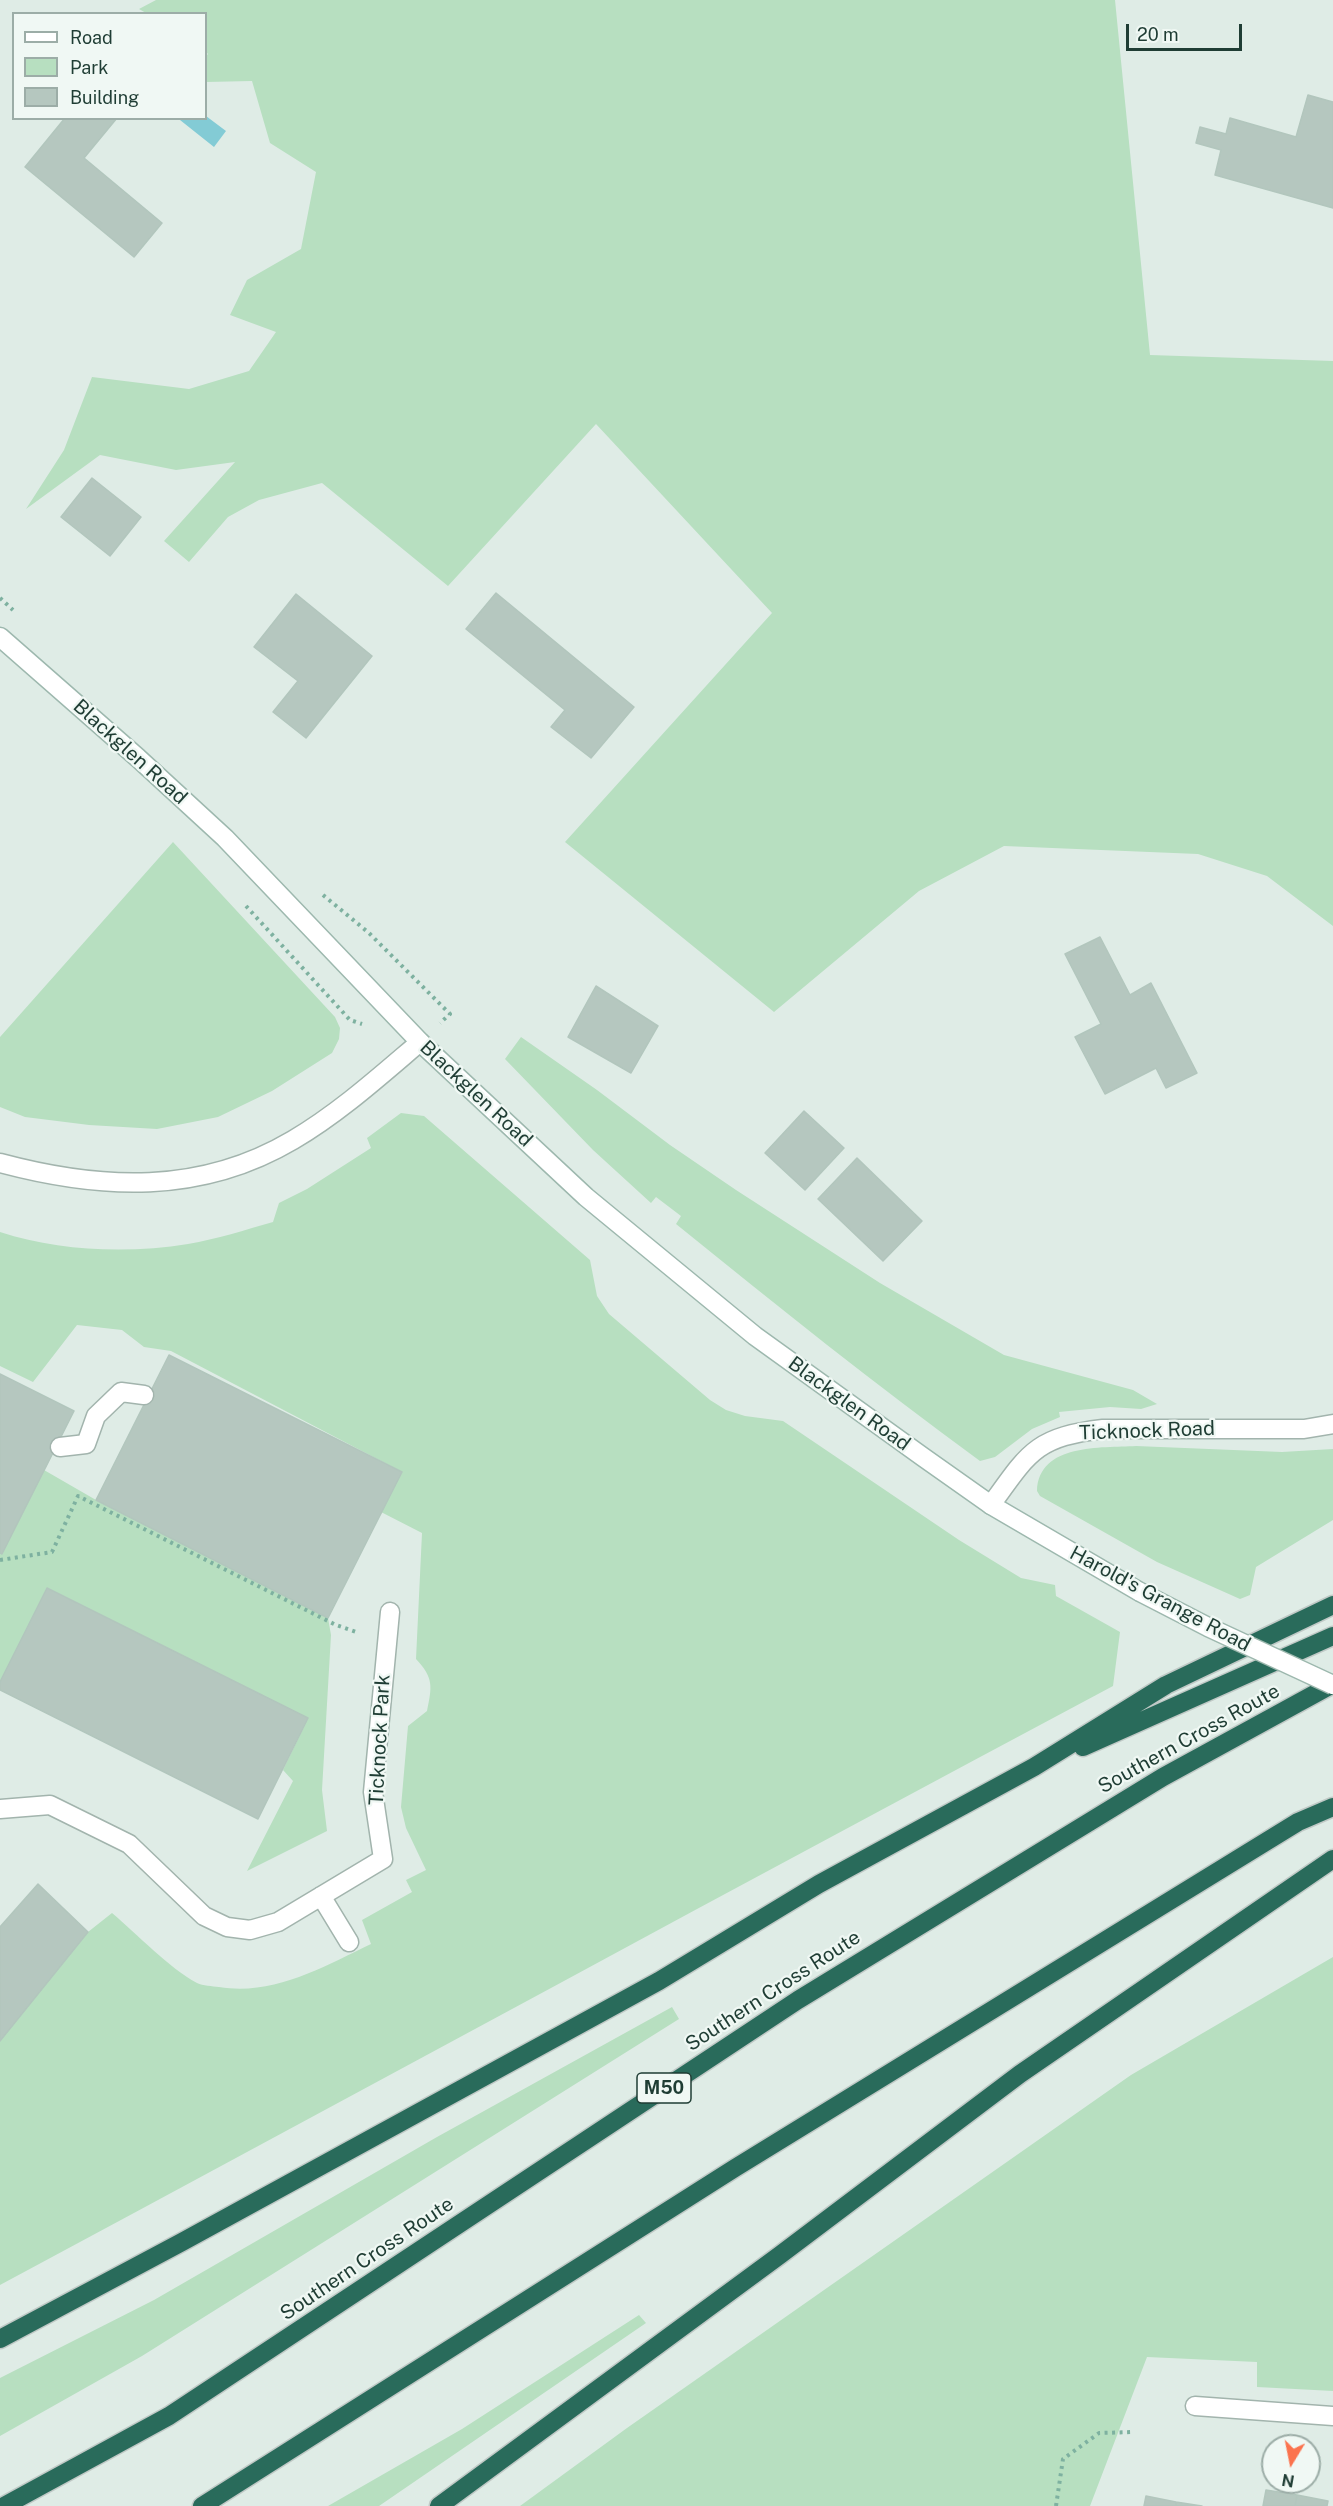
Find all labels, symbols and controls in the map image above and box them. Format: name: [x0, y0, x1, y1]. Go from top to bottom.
legend: [12, 12, 207, 120]
scale bar: [1129, 12, 1244, 50]
text: 20 m: [1137, 24, 1179, 45]
text: Road: [70, 27, 113, 48]
text: Park: [70, 57, 108, 78]
text: Building: [70, 87, 139, 108]
street label: Blackglen Road: [68, 695, 192, 809]
street label: Blackglen Road: [415, 1036, 537, 1152]
street label: Blackglen Road: [783, 1352, 915, 1456]
street label: Ticknock Road: [1079, 1417, 1215, 1445]
street label: Harold's Grange Road: [1065, 1541, 1255, 1657]
street label: Ticknock Park: [365, 1674, 395, 1806]
street label: Southern Cross Route: [1094, 1679, 1284, 1799]
street label: Southern Cross Route: [681, 1925, 865, 2057]
road number: M50: [637, 2073, 691, 2103]
street label: Southern Cross Route: [276, 2192, 458, 2326]
north arrow: [1261, 2434, 1321, 2494]
text: N: [1280, 2470, 1296, 2491]

